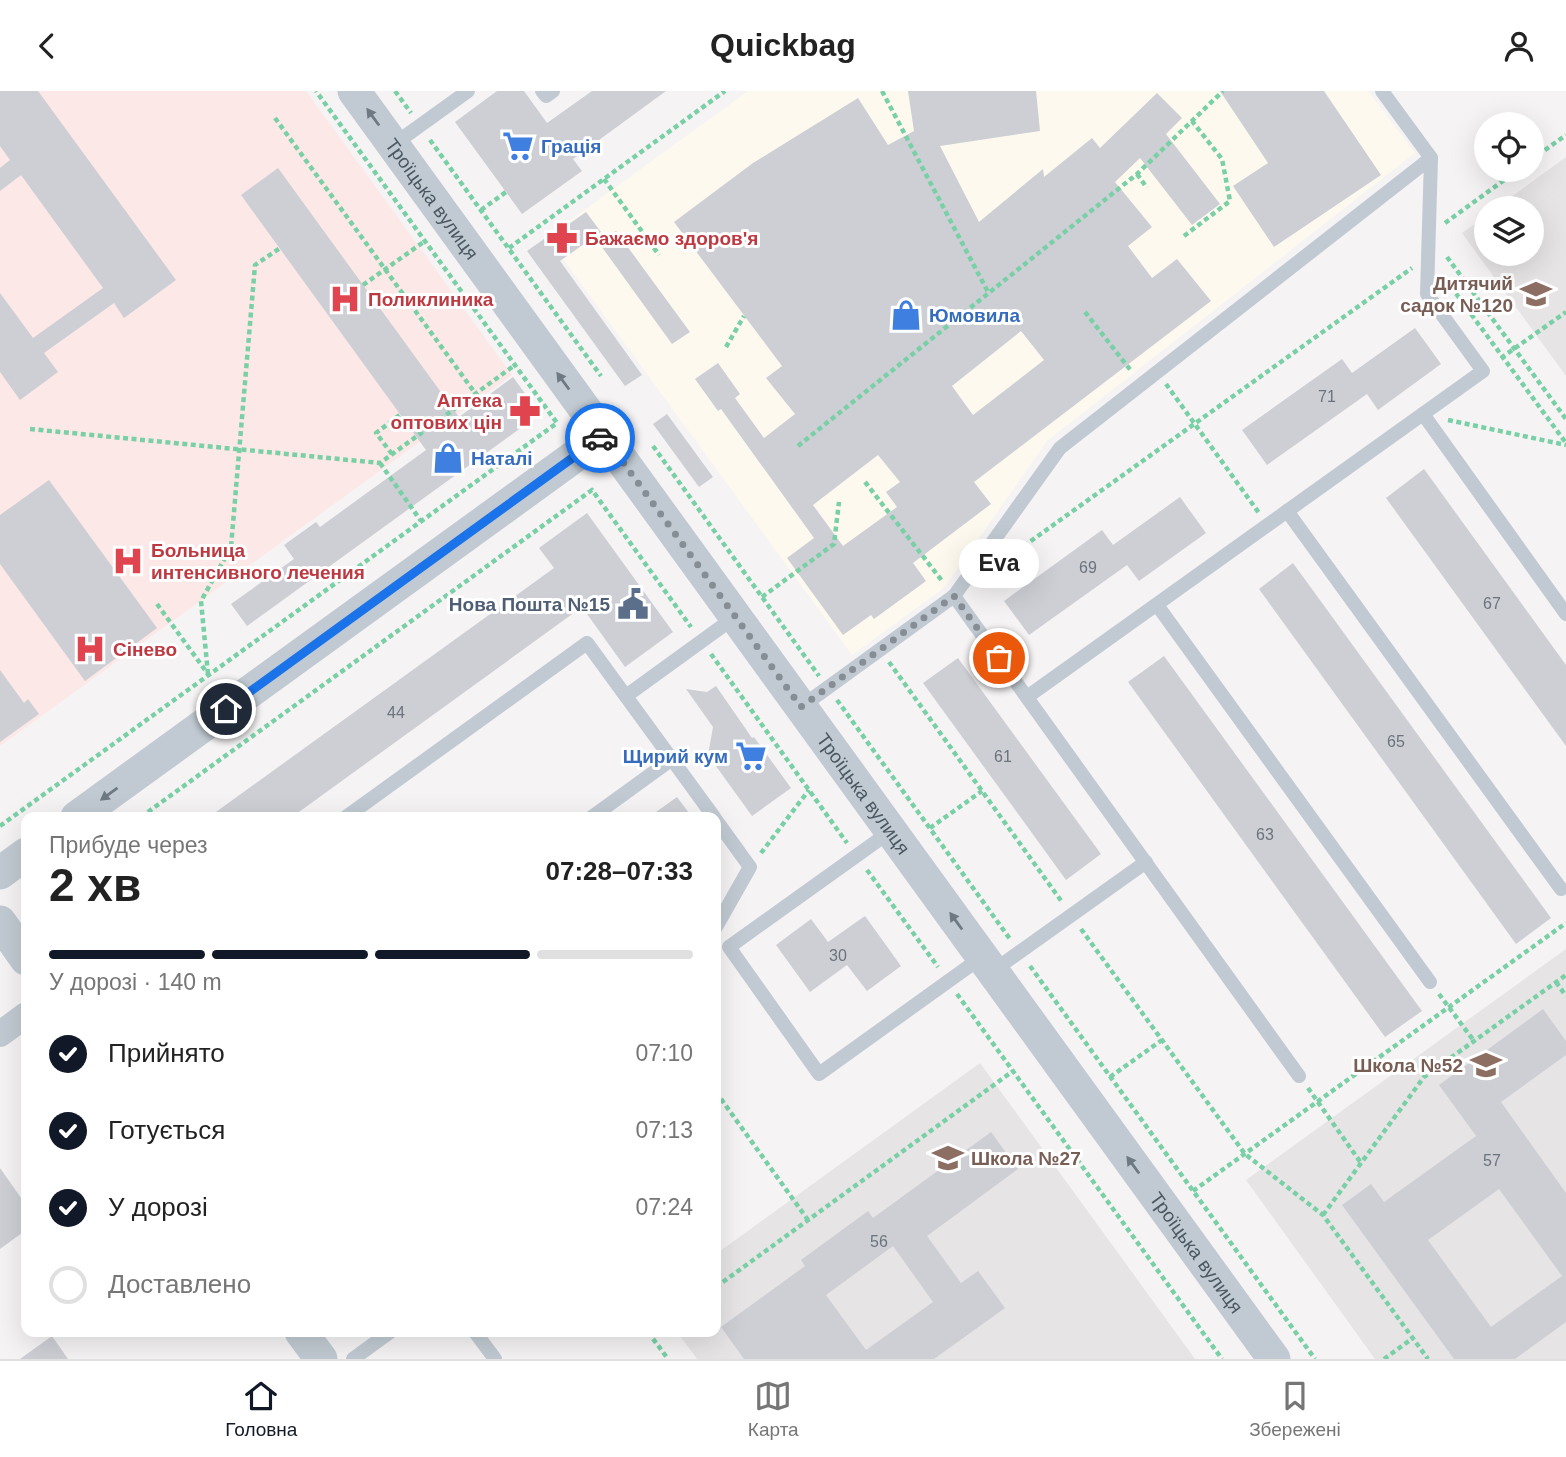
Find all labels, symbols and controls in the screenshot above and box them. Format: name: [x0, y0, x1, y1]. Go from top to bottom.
icon: back: [28, 27, 66, 65]
text: Quickbag: [710, 27, 856, 63]
icon: person: [1500, 27, 1538, 65]
one-way arrow: [366, 108, 380, 126]
map controls: [1474, 112, 1544, 266]
button: locate: [1474, 112, 1544, 182]
supermarket icon: Грація: [501, 129, 535, 163]
street label: Троїцька вулиця: [381, 134, 483, 263]
place label: Грація: [541, 136, 601, 157]
button: layers: [1474, 196, 1544, 266]
pharmacy icon: Бажаємо здоров'я: [545, 221, 579, 255]
place label: Бажаємо здоров'я: [585, 228, 758, 249]
place label: Дитячий садок №120: [1400, 273, 1513, 316]
school or university icon: Дитячий садок №120: [1519, 277, 1553, 311]
hospital icon: Поликлиника: [328, 282, 362, 316]
place label: Поликлиника: [368, 289, 494, 310]
shop icon: Юмовила: [889, 298, 923, 332]
place label: Юмовила: [929, 305, 1020, 326]
one-way arrow: [556, 372, 570, 390]
house number: 71: [1318, 388, 1336, 405]
place label: Аптека оптових цін: [391, 390, 502, 433]
pharmacy icon: Аптека оптових цін: [508, 394, 542, 428]
courier: [565, 403, 635, 473]
icon: car: [581, 419, 619, 457]
shop icon: Наталі: [431, 441, 465, 475]
place label: Наталі: [471, 448, 533, 469]
callout: Eva: [959, 539, 1039, 588]
place label: Больница интенсивного лечения: [151, 540, 365, 583]
hospital icon: Больница интенсивного лечения: [111, 544, 145, 578]
text: Eva: [979, 550, 1019, 576]
house number: 69: [1079, 559, 1097, 576]
public building icon: Нова Пошта №15: [616, 587, 650, 621]
place label: Нова Пошта №15: [449, 594, 610, 615]
house number: 67: [1483, 595, 1501, 612]
pin: [969, 628, 1029, 688]
hospital icon: Сінево: [73, 632, 107, 666]
place label: Сінево: [113, 639, 177, 660]
icon: bag: [980, 639, 1018, 677]
pin: [196, 679, 256, 739]
icon: home: [207, 690, 245, 728]
house number: 44: [387, 704, 405, 721]
street label: Троїцька вулиця: [813, 729, 915, 858]
house number: 65: [1387, 733, 1405, 750]
supermarket icon: Щирий кум: [734, 739, 768, 773]
place label: Щирий кум: [623, 746, 728, 767]
house number: 61: [994, 748, 1012, 765]
one-way arrow: [100, 787, 118, 801]
house number: 63: [1256, 826, 1274, 843]
text: Прибуде через: [49, 832, 208, 858]
text: 07:28–07:33: [546, 856, 693, 886]
text: 2 хв: [49, 859, 141, 911]
one-way arrow: [950, 912, 964, 930]
house number: 30: [829, 947, 847, 964]
text: У дорозі · 140 m: [49, 969, 222, 995]
icon: check: [49, 1035, 87, 1073]
text: Прийнято: [108, 1038, 225, 1068]
text: 07:10: [635, 1040, 693, 1066]
school or university icon: Школа №52: [1469, 1048, 1503, 1082]
place label: Школа №52: [1353, 1055, 1463, 1076]
icon: check: [49, 1112, 87, 1150]
text: Готується: [108, 1115, 225, 1145]
text: 07:13: [635, 1117, 693, 1143]
school or university icon: Школа №27: [931, 1141, 965, 1175]
place label: Школа №27: [971, 1148, 1081, 1169]
house number: 57: [1483, 1152, 1501, 1169]
one-way arrow: [1126, 1156, 1140, 1174]
street label: Троїцька вулиця: [1146, 1188, 1248, 1317]
icon: check: [49, 1189, 87, 1227]
text: У дорозі: [108, 1192, 208, 1222]
text: 07:24: [635, 1194, 693, 1220]
house number: 56: [870, 1233, 888, 1250]
text: Доставлено: [108, 1269, 251, 1299]
tab: Головна: [225, 1377, 297, 1441]
tab: Карта: [748, 1377, 799, 1441]
tab: Збережені: [1249, 1377, 1341, 1441]

